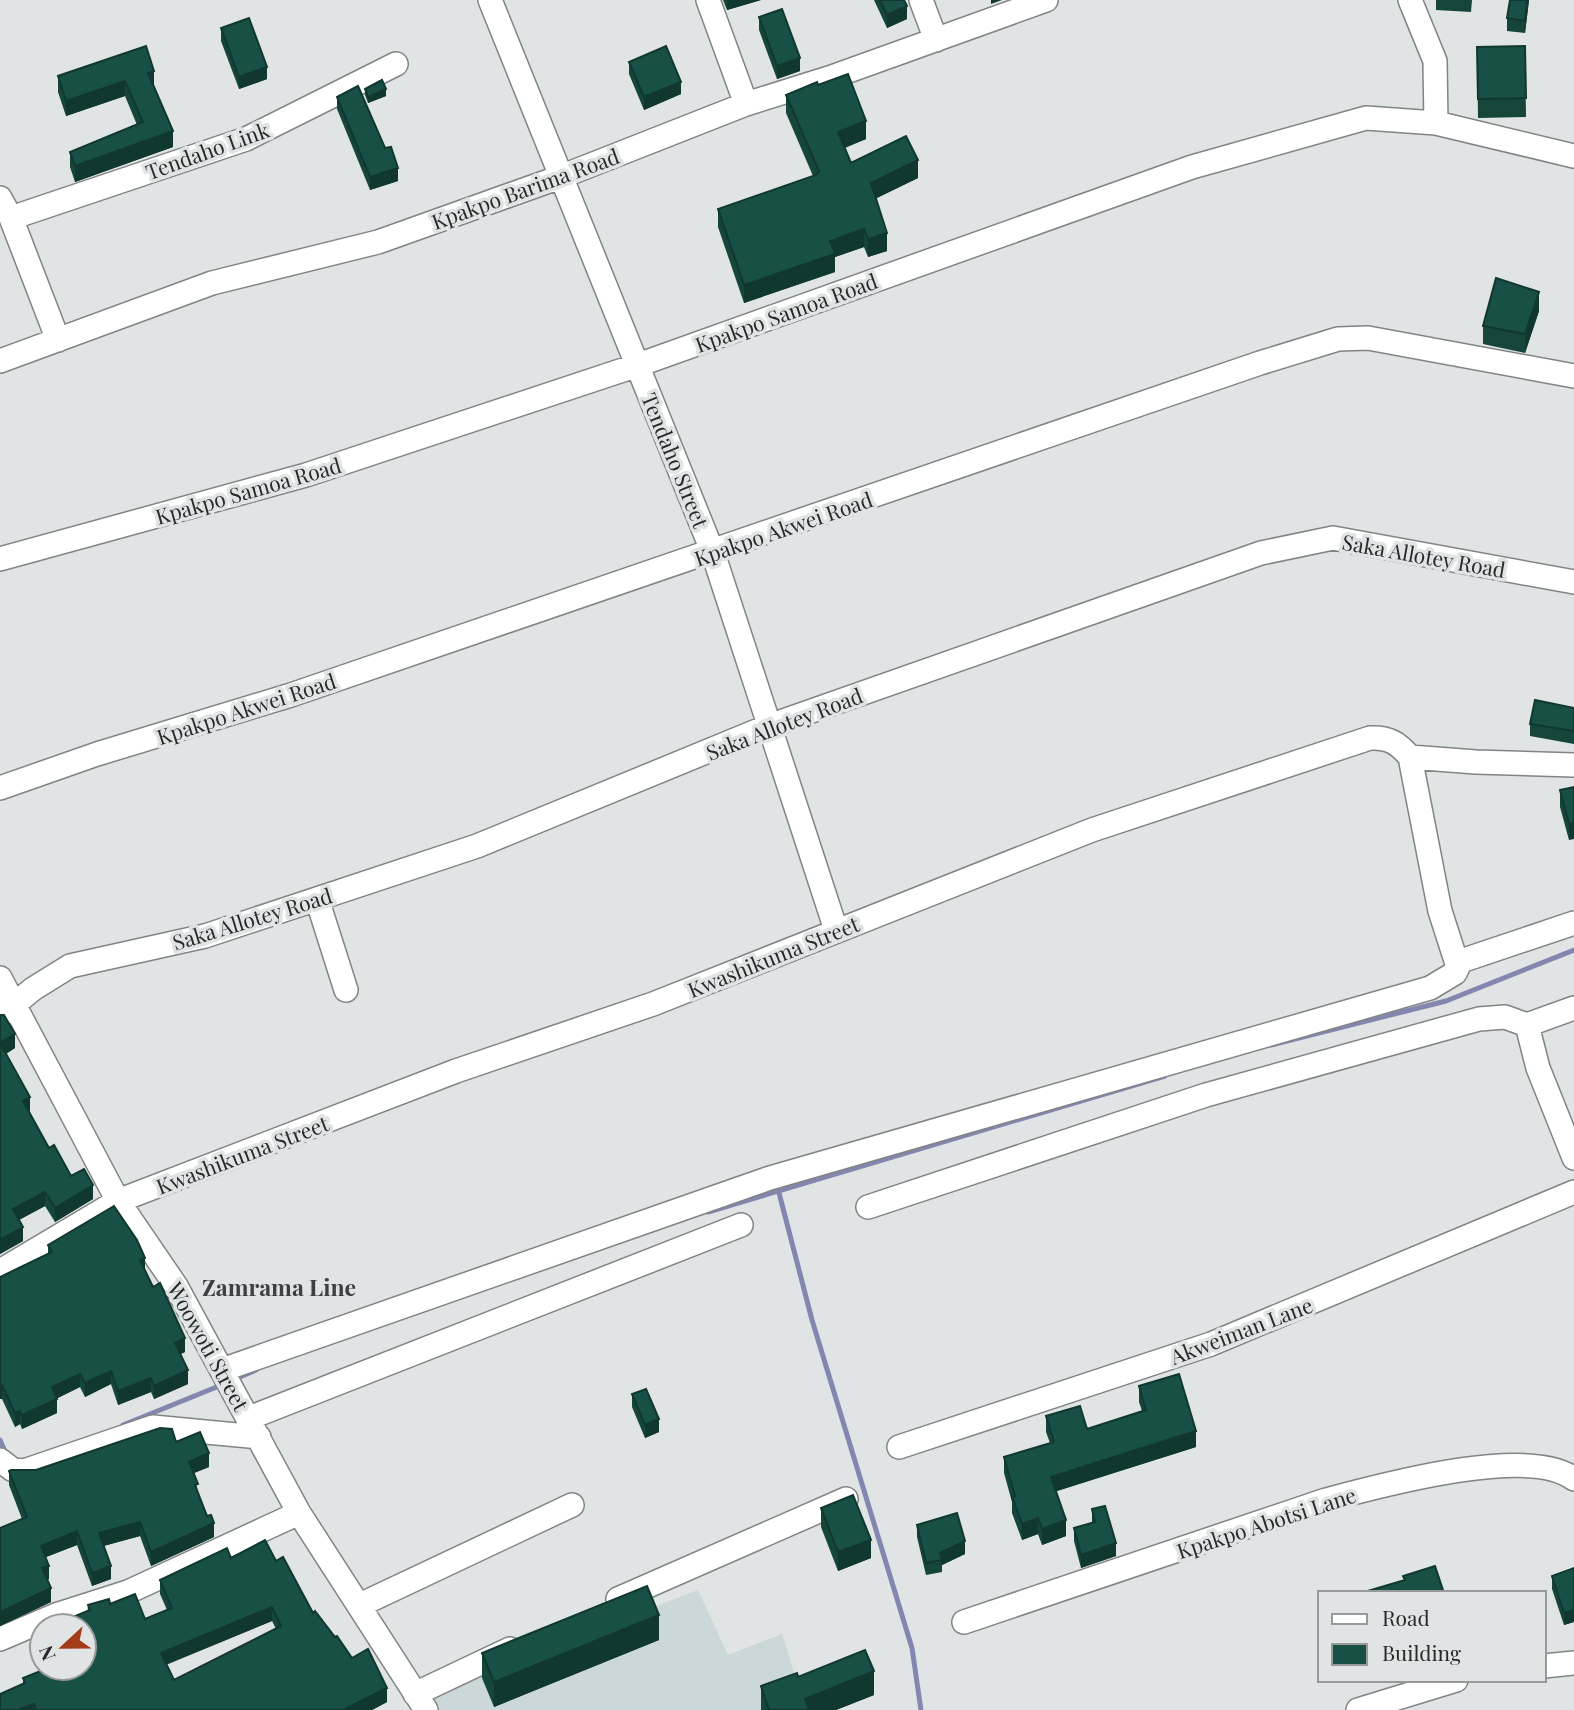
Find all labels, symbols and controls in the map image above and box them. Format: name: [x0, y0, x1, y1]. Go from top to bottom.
street label: Tendaho Link: [141, 115, 273, 185]
street label: Kpakpo Barima Road: [427, 141, 623, 235]
street label: Kpakpo Samoa Road: [691, 266, 881, 358]
street label: Tendaho Street: [636, 388, 716, 532]
street label: Kpakpo Samoa Road: [152, 450, 344, 530]
street label: Kpakpo Akwei Road: [690, 484, 876, 572]
street label: Saka Allotey Road: [1340, 527, 1508, 583]
street label: Kpakpo Akwei Road: [153, 666, 339, 750]
street label: Saka Allotey Road: [702, 680, 866, 766]
street label: Saka Allotey Road: [169, 880, 335, 956]
street label: Kwashikuma Street: [683, 909, 863, 1003]
street label: Kwashikuma Street: [152, 1108, 333, 1200]
district label: Zamrama Line: [202, 1271, 356, 1302]
street label: Woowoti Street: [162, 1276, 256, 1416]
street label: Akweiman Lane: [1165, 1290, 1316, 1370]
street label: Kpakpo Abotsi Lane: [1173, 1480, 1359, 1564]
legend: [1318, 1591, 1546, 1682]
text: Road: [1382, 1603, 1430, 1631]
north arrow: [28, 1612, 98, 1682]
text: Building: [1382, 1638, 1461, 1666]
text: N: [32, 1642, 61, 1665]

